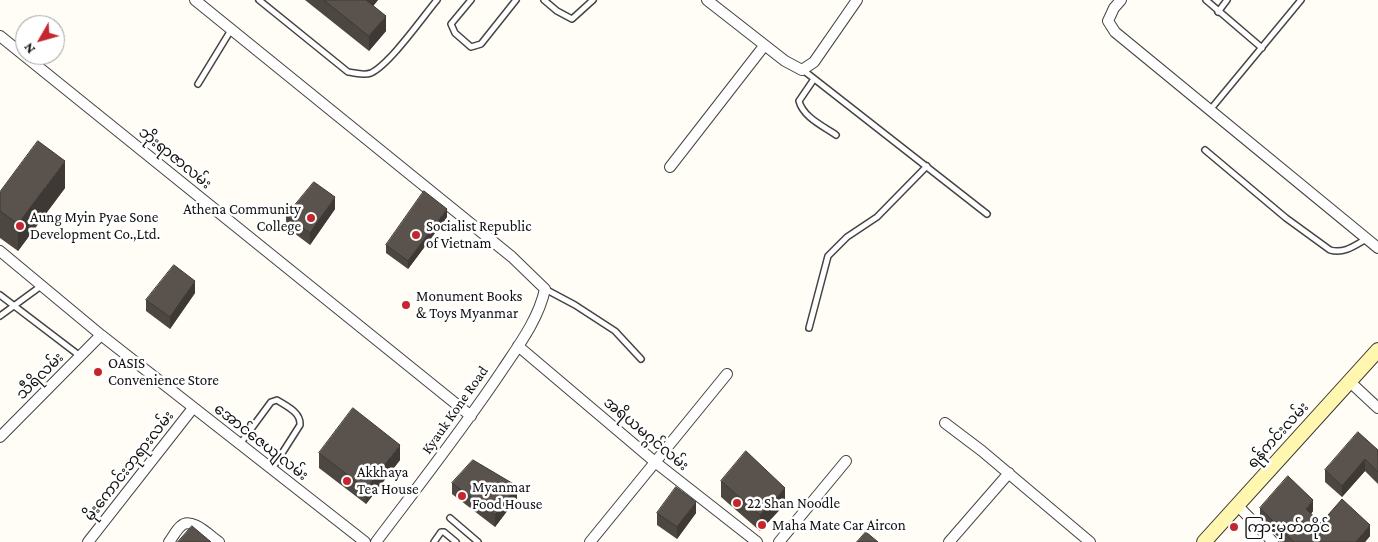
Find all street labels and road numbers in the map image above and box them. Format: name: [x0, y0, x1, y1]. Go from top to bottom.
street label: ဘိုးရာဇာလမ်း: [135, 123, 215, 193]
street label: သီရိလမ်း: [13, 349, 67, 403]
street label: Kyauk Kone Road: [418, 362, 492, 458]
street label: အရိယမဂ္ဂင်လမ်း: [600, 393, 692, 475]
street label: ရန်ကင်းလမ်း: [1244, 398, 1312, 472]
street label: အောင်ဇေယျလမ်း: [210, 400, 312, 484]
street label: မိုးကောင်းဘုရားလမ်း: [80, 407, 178, 525]

